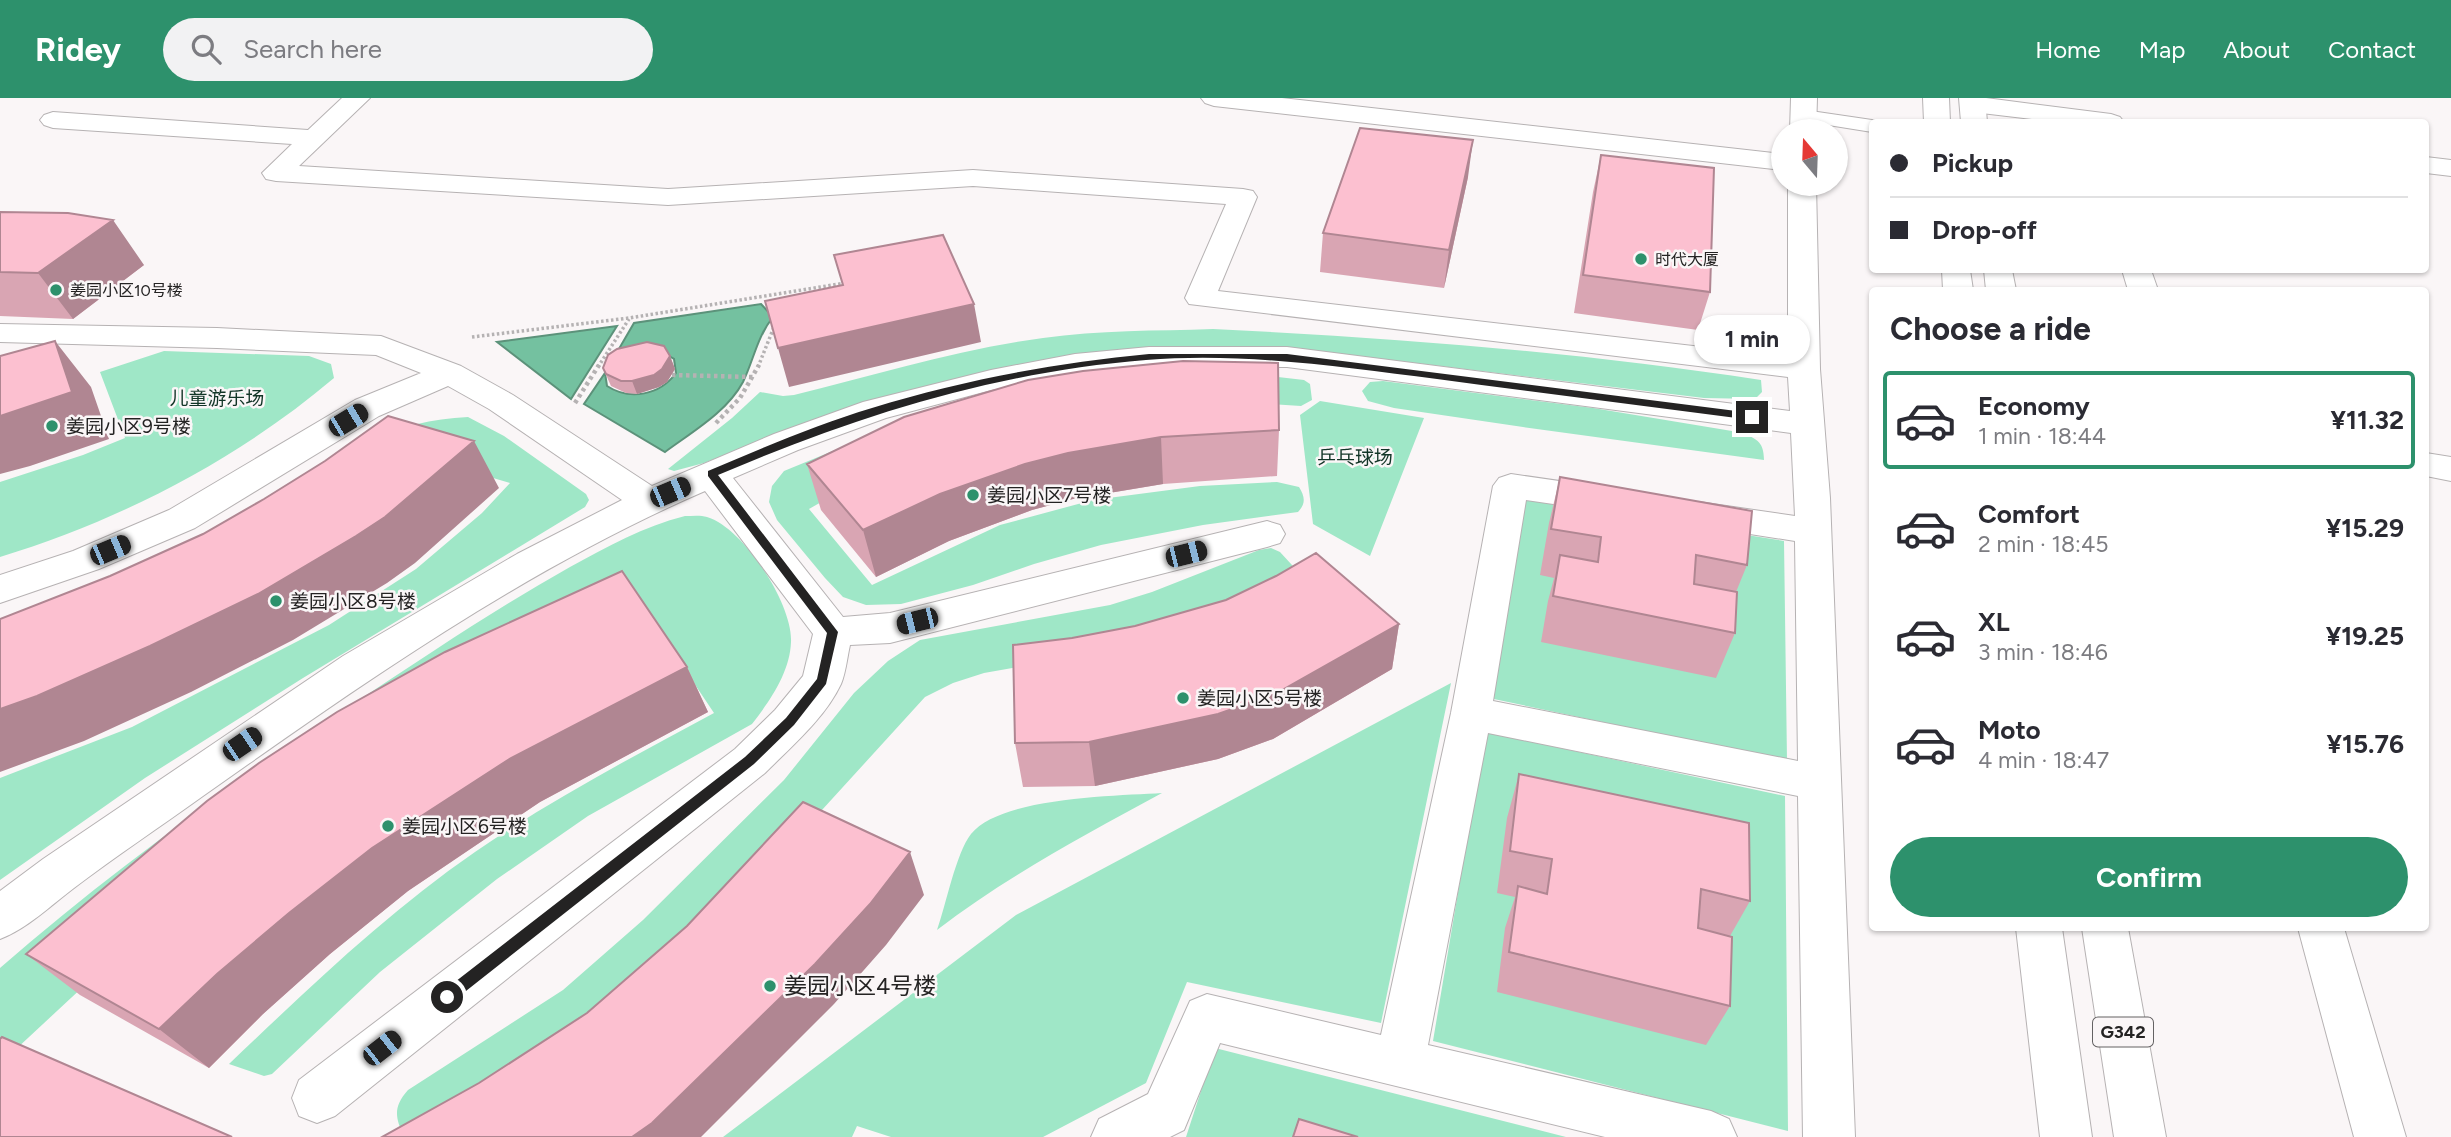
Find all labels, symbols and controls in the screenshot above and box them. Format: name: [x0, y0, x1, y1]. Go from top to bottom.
search box: [163, 18, 653, 81]
text: Ridey: [35, 30, 121, 69]
icon: search: [187, 30, 225, 68]
text: Search here: [243, 33, 382, 65]
text: Home: [2035, 35, 2101, 64]
text: Map: [2139, 35, 2185, 64]
text: About: [2223, 35, 2290, 64]
text: Contact: [2328, 35, 2416, 64]
north arrow: [1771, 119, 1848, 196]
map controls: [1771, 119, 1848, 196]
text: Pickup: [1932, 147, 2013, 179]
text: Drop-off: [1932, 214, 2037, 246]
place label: 时代大厦: [1655, 250, 1719, 269]
marker: 时代大厦: [1633, 251, 1649, 267]
place label: 姜园小区10号楼: [70, 281, 183, 300]
marker: 姜园小区10号楼: [48, 282, 64, 298]
text: Choose a ride: [1890, 310, 2091, 348]
callout: 1 min: [1694, 316, 1810, 364]
text: 1 min: [1725, 325, 1779, 353]
park label: 儿童游乐场: [169, 387, 265, 410]
icon: car: [1894, 389, 1957, 452]
text: Economy: [1978, 390, 2090, 422]
car: [325, 400, 372, 440]
route end: [1736, 401, 1768, 433]
text: ¥11.32: [2331, 404, 2404, 436]
place label: 姜园小区9号楼: [66, 415, 191, 438]
marker: 姜园小区9号楼: [44, 418, 60, 434]
text: 1 min · 18:44: [1978, 422, 2106, 450]
park label: 乒乓球场: [1317, 446, 1393, 469]
car: [647, 474, 694, 510]
place label: 姜园小区7号楼: [987, 484, 1111, 507]
marker: 姜园小区7号楼: [965, 487, 981, 503]
icon: car: [1894, 497, 1957, 560]
text: Comfort: [1978, 498, 2080, 530]
text: ¥15.29: [2326, 512, 2404, 544]
text: 2 min · 18:45: [1978, 530, 2108, 558]
car: [87, 532, 134, 568]
car: [1164, 539, 1209, 569]
place label: 姜园小区8号楼: [290, 590, 416, 613]
marker: 姜园小区8号楼: [268, 593, 284, 609]
icon: car: [1894, 605, 1957, 668]
car: [895, 606, 940, 636]
text: XL: [1978, 606, 2010, 638]
text: ¥19.25: [2326, 620, 2404, 652]
text: 3 min · 18:46: [1978, 638, 2108, 666]
place label: 姜园小区5号楼: [1197, 687, 1322, 710]
marker: 姜园小区5号楼: [1175, 690, 1191, 706]
icon: car: [1894, 713, 1957, 776]
text: Moto: [1978, 714, 2041, 746]
car: [219, 724, 266, 764]
text: ¥15.76: [2326, 728, 2404, 760]
text: 4 min · 18:47: [1978, 746, 2109, 774]
place label: 姜园小区6号楼: [402, 815, 527, 838]
marker: 姜园小区6号楼: [380, 818, 396, 834]
button: Confirm: [1890, 837, 2408, 917]
place label: 姜园小区4号楼: [784, 972, 936, 1000]
marker: 姜园小区4号楼: [762, 978, 778, 994]
route start: [431, 981, 463, 1013]
road number: G342: [2093, 1017, 2153, 1046]
car: [359, 1027, 406, 1069]

